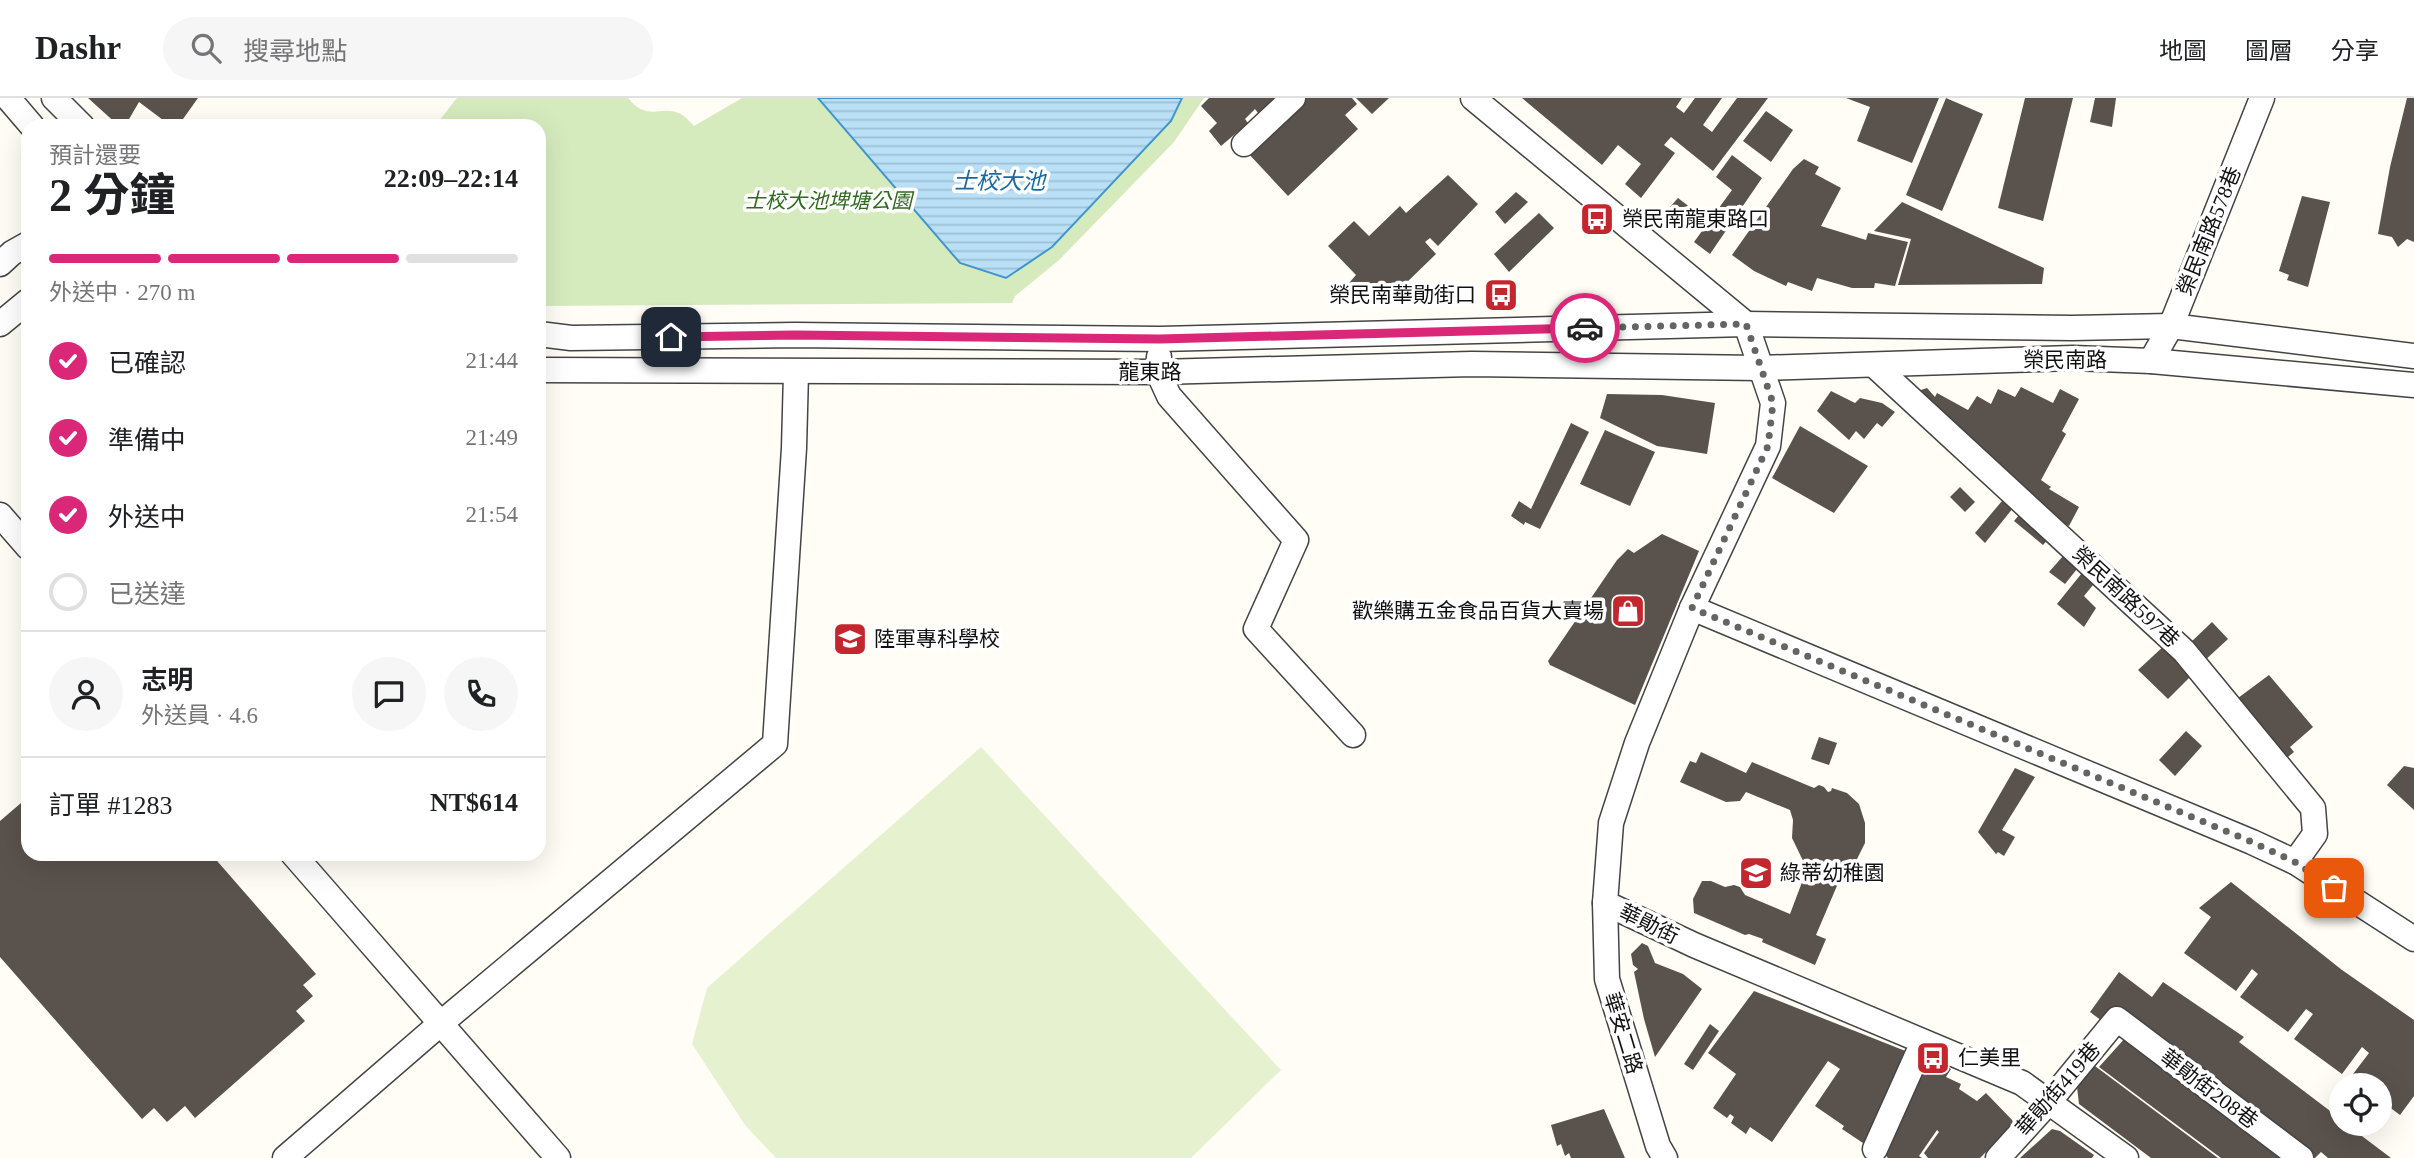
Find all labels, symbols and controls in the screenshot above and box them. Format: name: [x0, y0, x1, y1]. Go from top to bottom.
search box: [163, 17, 653, 80]
icon: search: [187, 29, 225, 67]
text: Dashr: [35, 30, 121, 66]
text: 搜尋地點: [243, 37, 347, 66]
text: 地圖: [2159, 38, 2207, 64]
text: 圖層: [2245, 38, 2293, 64]
text: 分享: [2331, 38, 2379, 64]
text: 預計還要: [49, 143, 141, 168]
street label: 榮民南路578巷: [2172, 163, 2246, 299]
text: 22:09–22:14: [384, 164, 518, 193]
water label: 士校大池: [953, 169, 1047, 194]
text: 2 分鐘: [49, 170, 176, 221]
park label: 士校大池埤塘公園: [744, 189, 915, 213]
bus stop icon: 榮民南龍東路口: [1578, 200, 1616, 238]
place label: 榮民南龍東路口: [1622, 207, 1769, 231]
bus stop icon: 榮民南華勛街口: [1482, 276, 1520, 314]
text: 外送中 · 270 m: [49, 280, 195, 305]
place label: 榮民南華勛街口: [1329, 283, 1476, 307]
courier: [1550, 293, 1620, 363]
pin: [641, 307, 701, 367]
icon: car: [1566, 309, 1604, 347]
icon: home: [652, 318, 690, 356]
icon: check: [49, 342, 87, 380]
text: 21:44: [466, 348, 518, 373]
street label: 榮民南路: [2023, 348, 2107, 372]
text: 已確認: [108, 349, 186, 378]
street label: 龍東路: [1119, 360, 1182, 384]
icon: check: [49, 419, 87, 457]
text: 21:49: [466, 425, 518, 450]
text: 準備中: [108, 426, 186, 455]
icon: check: [49, 496, 87, 534]
text: 21:54: [466, 502, 518, 527]
text: 外送中: [108, 503, 186, 532]
street label: 榮民南路597巷: [2068, 542, 2184, 652]
text: 已送達: [108, 580, 186, 609]
shop icon: 歡樂購五金食品百貨大賣場: [1609, 592, 1647, 630]
place label: 歡樂購五金食品百貨大賣場: [1352, 599, 1604, 623]
school or university icon: 陸軍專科學校: [831, 620, 869, 658]
place label: 陸軍專科學校: [874, 627, 1000, 651]
button: person: [49, 657, 123, 731]
button: chat: [352, 657, 426, 731]
button: phone: [444, 657, 518, 731]
text: 志明: [141, 666, 193, 695]
text: 外送員 · 4.6: [141, 703, 258, 728]
text: NT$614: [430, 788, 518, 817]
text: 訂單 #1283: [49, 791, 173, 820]
school or university icon: 綠蒂幼稚園: [1737, 854, 1775, 892]
pin: [2304, 858, 2364, 918]
place label: 綠蒂幼稚園: [1780, 861, 1885, 885]
icon: bag: [2315, 869, 2353, 907]
street label: 華勛街: [1615, 899, 1683, 949]
street label: 華安二路: [1599, 989, 1647, 1077]
street label: 華勛街419巷: [2011, 1038, 2105, 1140]
bus stop icon: 仁美里: [1914, 1039, 1952, 1077]
street label: 華勛街208巷: [2156, 1045, 2262, 1133]
place label: 仁美里: [1958, 1046, 2021, 1070]
map controls: [2329, 1073, 2392, 1136]
button: locate: [2329, 1073, 2392, 1136]

